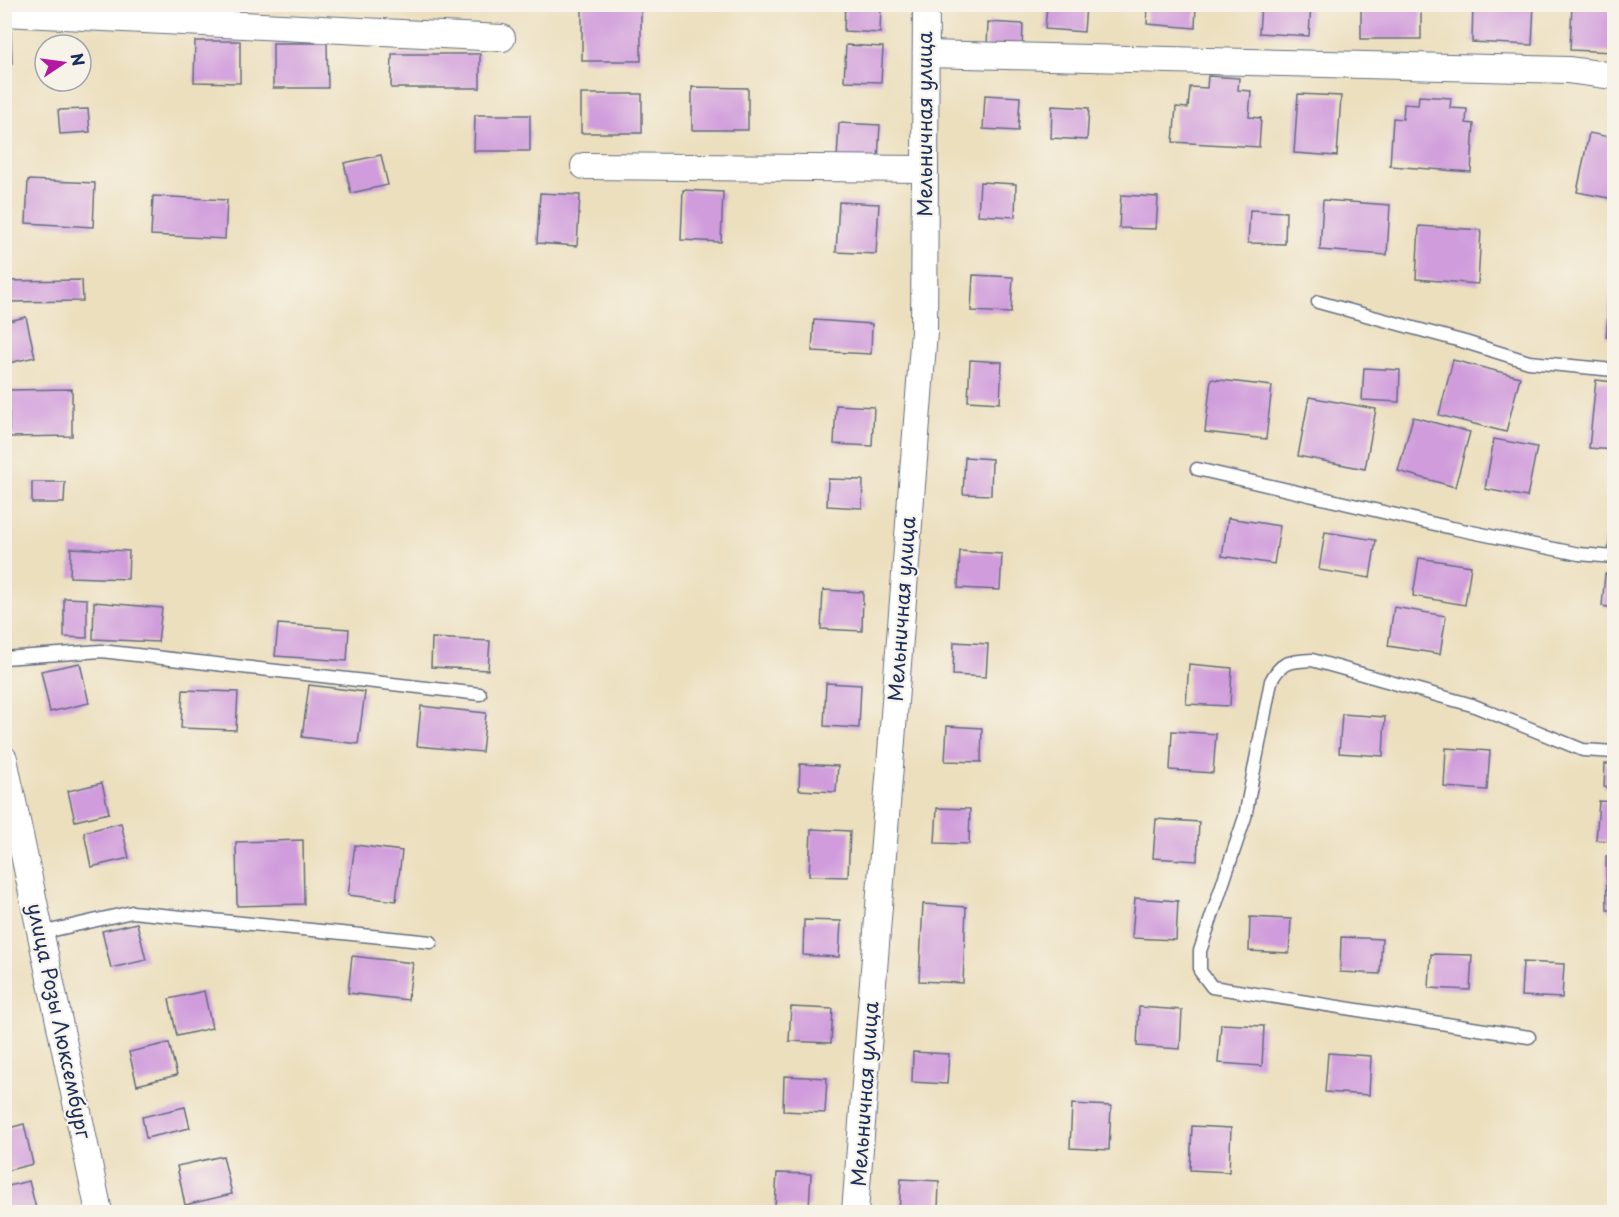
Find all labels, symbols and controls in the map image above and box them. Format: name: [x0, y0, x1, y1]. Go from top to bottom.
street label: Мельничная улица: [909, 31, 939, 217]
north arrow: [33, 33, 93, 93]
text: N: [65, 51, 92, 68]
street label: Мельничная улица: [880, 515, 922, 702]
street label: улица Розы Люксембург: [20, 900, 100, 1143]
street label: Мельничная улица: [843, 1000, 885, 1187]

